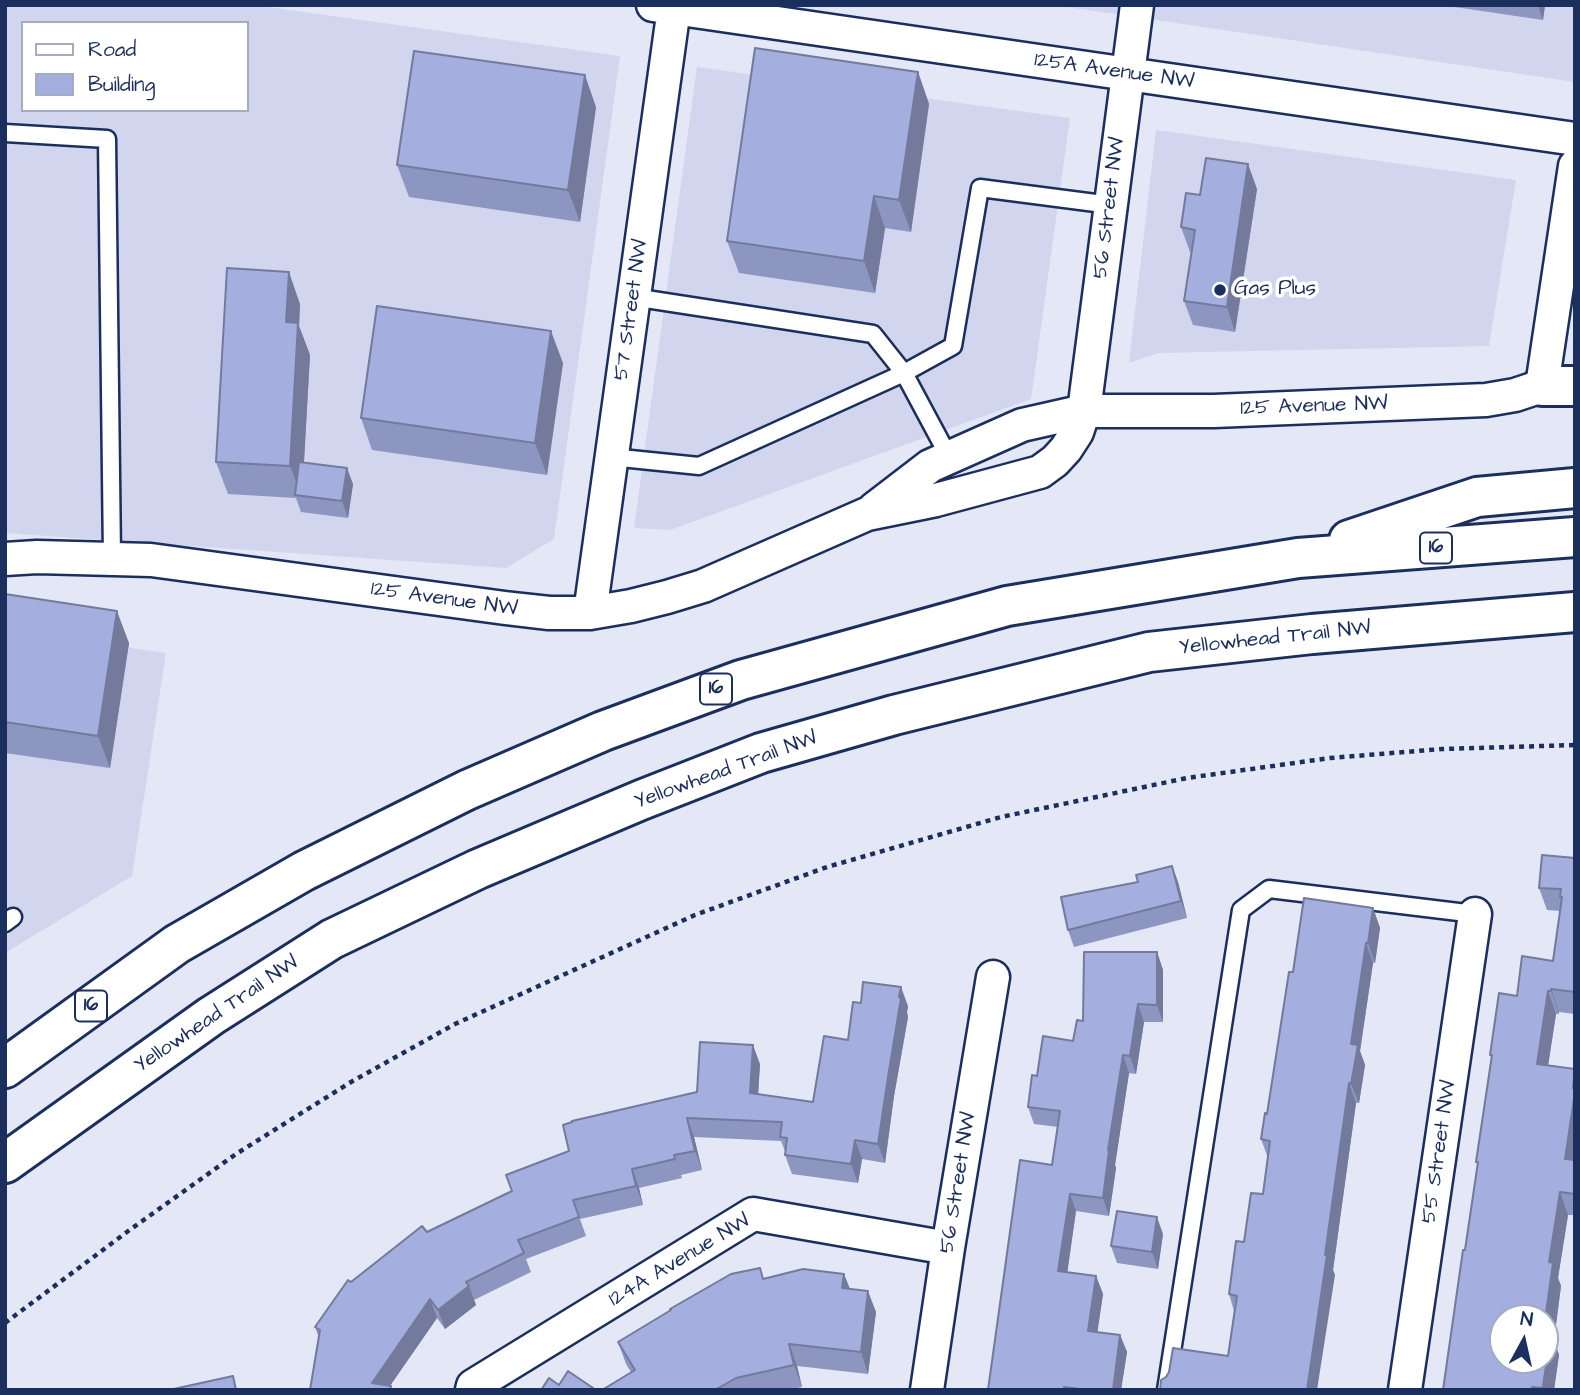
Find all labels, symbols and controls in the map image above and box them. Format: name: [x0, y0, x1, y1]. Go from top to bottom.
legend: [21, 21, 248, 112]
text: Road: [88, 35, 136, 64]
street label: 125A Avenue NW: [1033, 48, 1195, 96]
text: Building: [88, 70, 155, 99]
street label: 56 Street NW: [1089, 136, 1131, 280]
street label: 57 Street NW: [610, 238, 654, 382]
place label: Gas Plus: [1234, 277, 1316, 303]
marker: Gas Plus: [1212, 282, 1228, 298]
street label: 125 Avenue NW: [1240, 392, 1388, 422]
road number: 16: [1420, 533, 1452, 564]
street label: 125 Avenue NW: [369, 577, 519, 623]
street label: Yellowhead Trail NW: [1178, 616, 1372, 662]
road number: 16: [700, 674, 732, 704]
street label: Yellowhead Trail NW: [631, 726, 821, 816]
street label: Yellowhead Trail NW: [130, 951, 304, 1079]
road number: 16: [75, 990, 107, 1022]
street label: 55 Street NW: [1417, 1079, 1463, 1225]
street label: 56 Street NW: [935, 1111, 983, 1255]
street label: 124A Avenue NW: [605, 1209, 755, 1313]
north arrow: [1489, 1304, 1559, 1374]
text: N: [1519, 1305, 1534, 1334]

